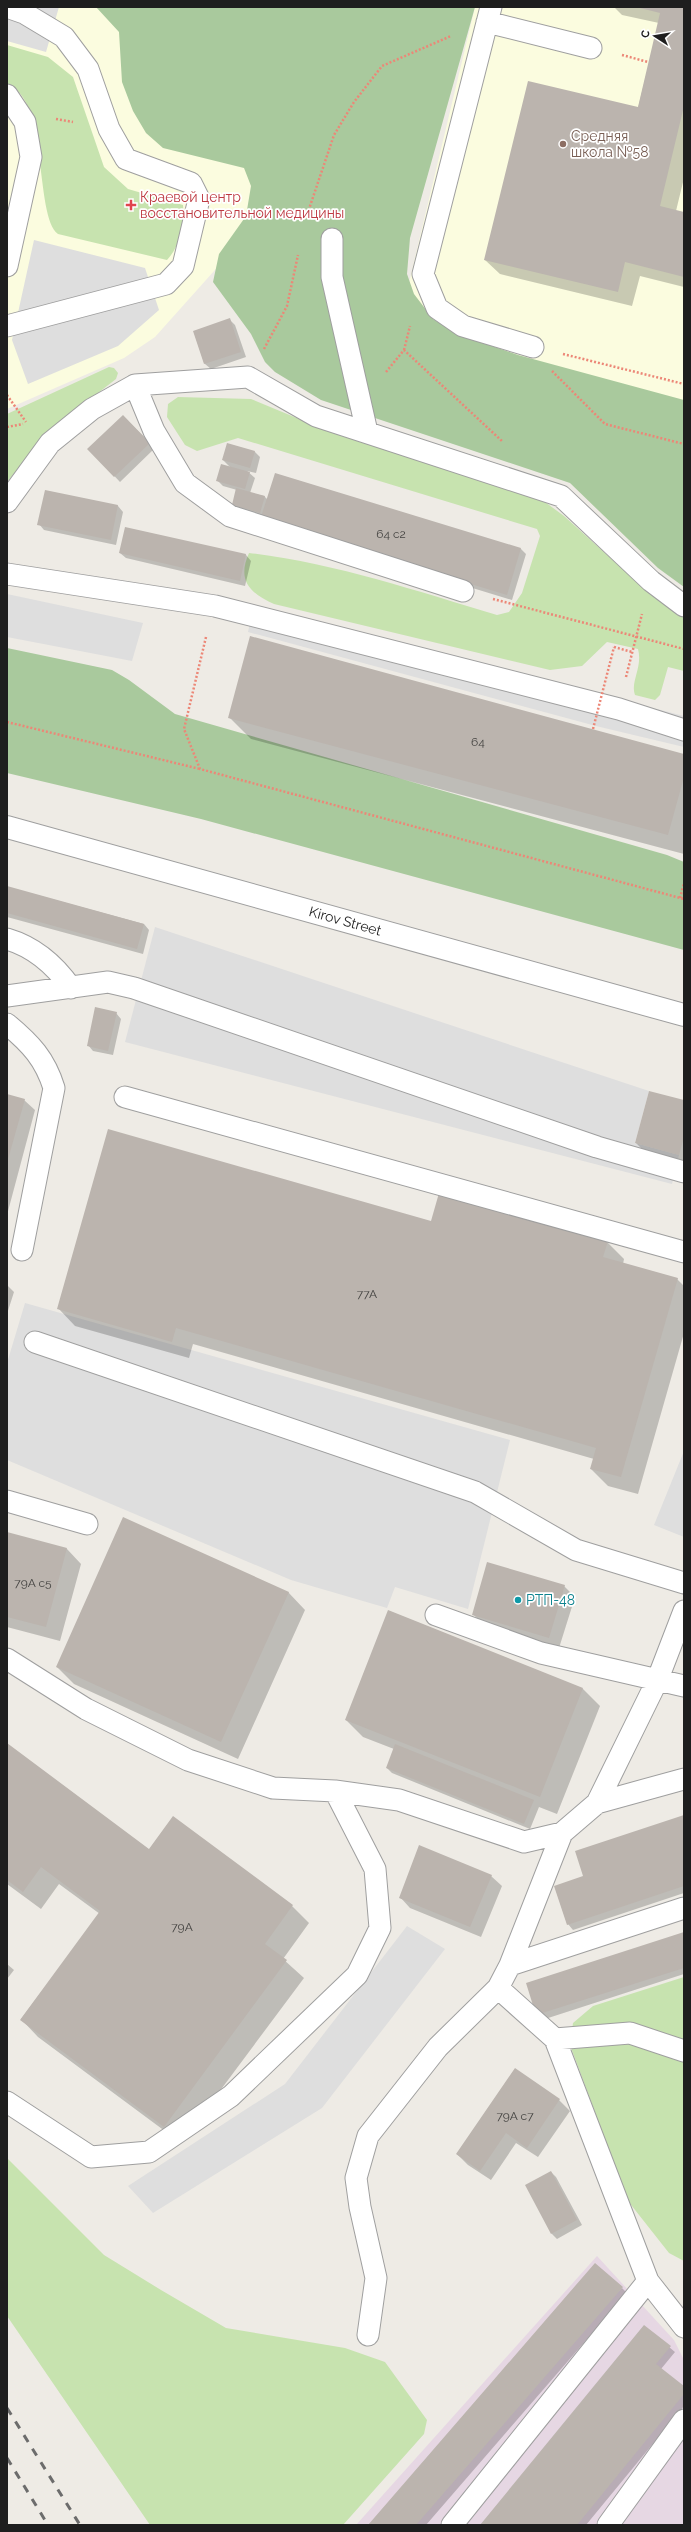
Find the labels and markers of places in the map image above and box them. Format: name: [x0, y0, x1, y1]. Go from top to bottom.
place label: Средняя школа №58: [571, 128, 648, 160]
marker: Средняя школа №58: [558, 139, 568, 149]
place label: Краевой центр восстановительной медицины: [140, 189, 344, 221]
marker: Краевой центр восстановительной медицины: [125, 199, 137, 211]
place label: РТП-48: [526, 1592, 575, 1608]
marker: РТП-48: [513, 1595, 523, 1605]

